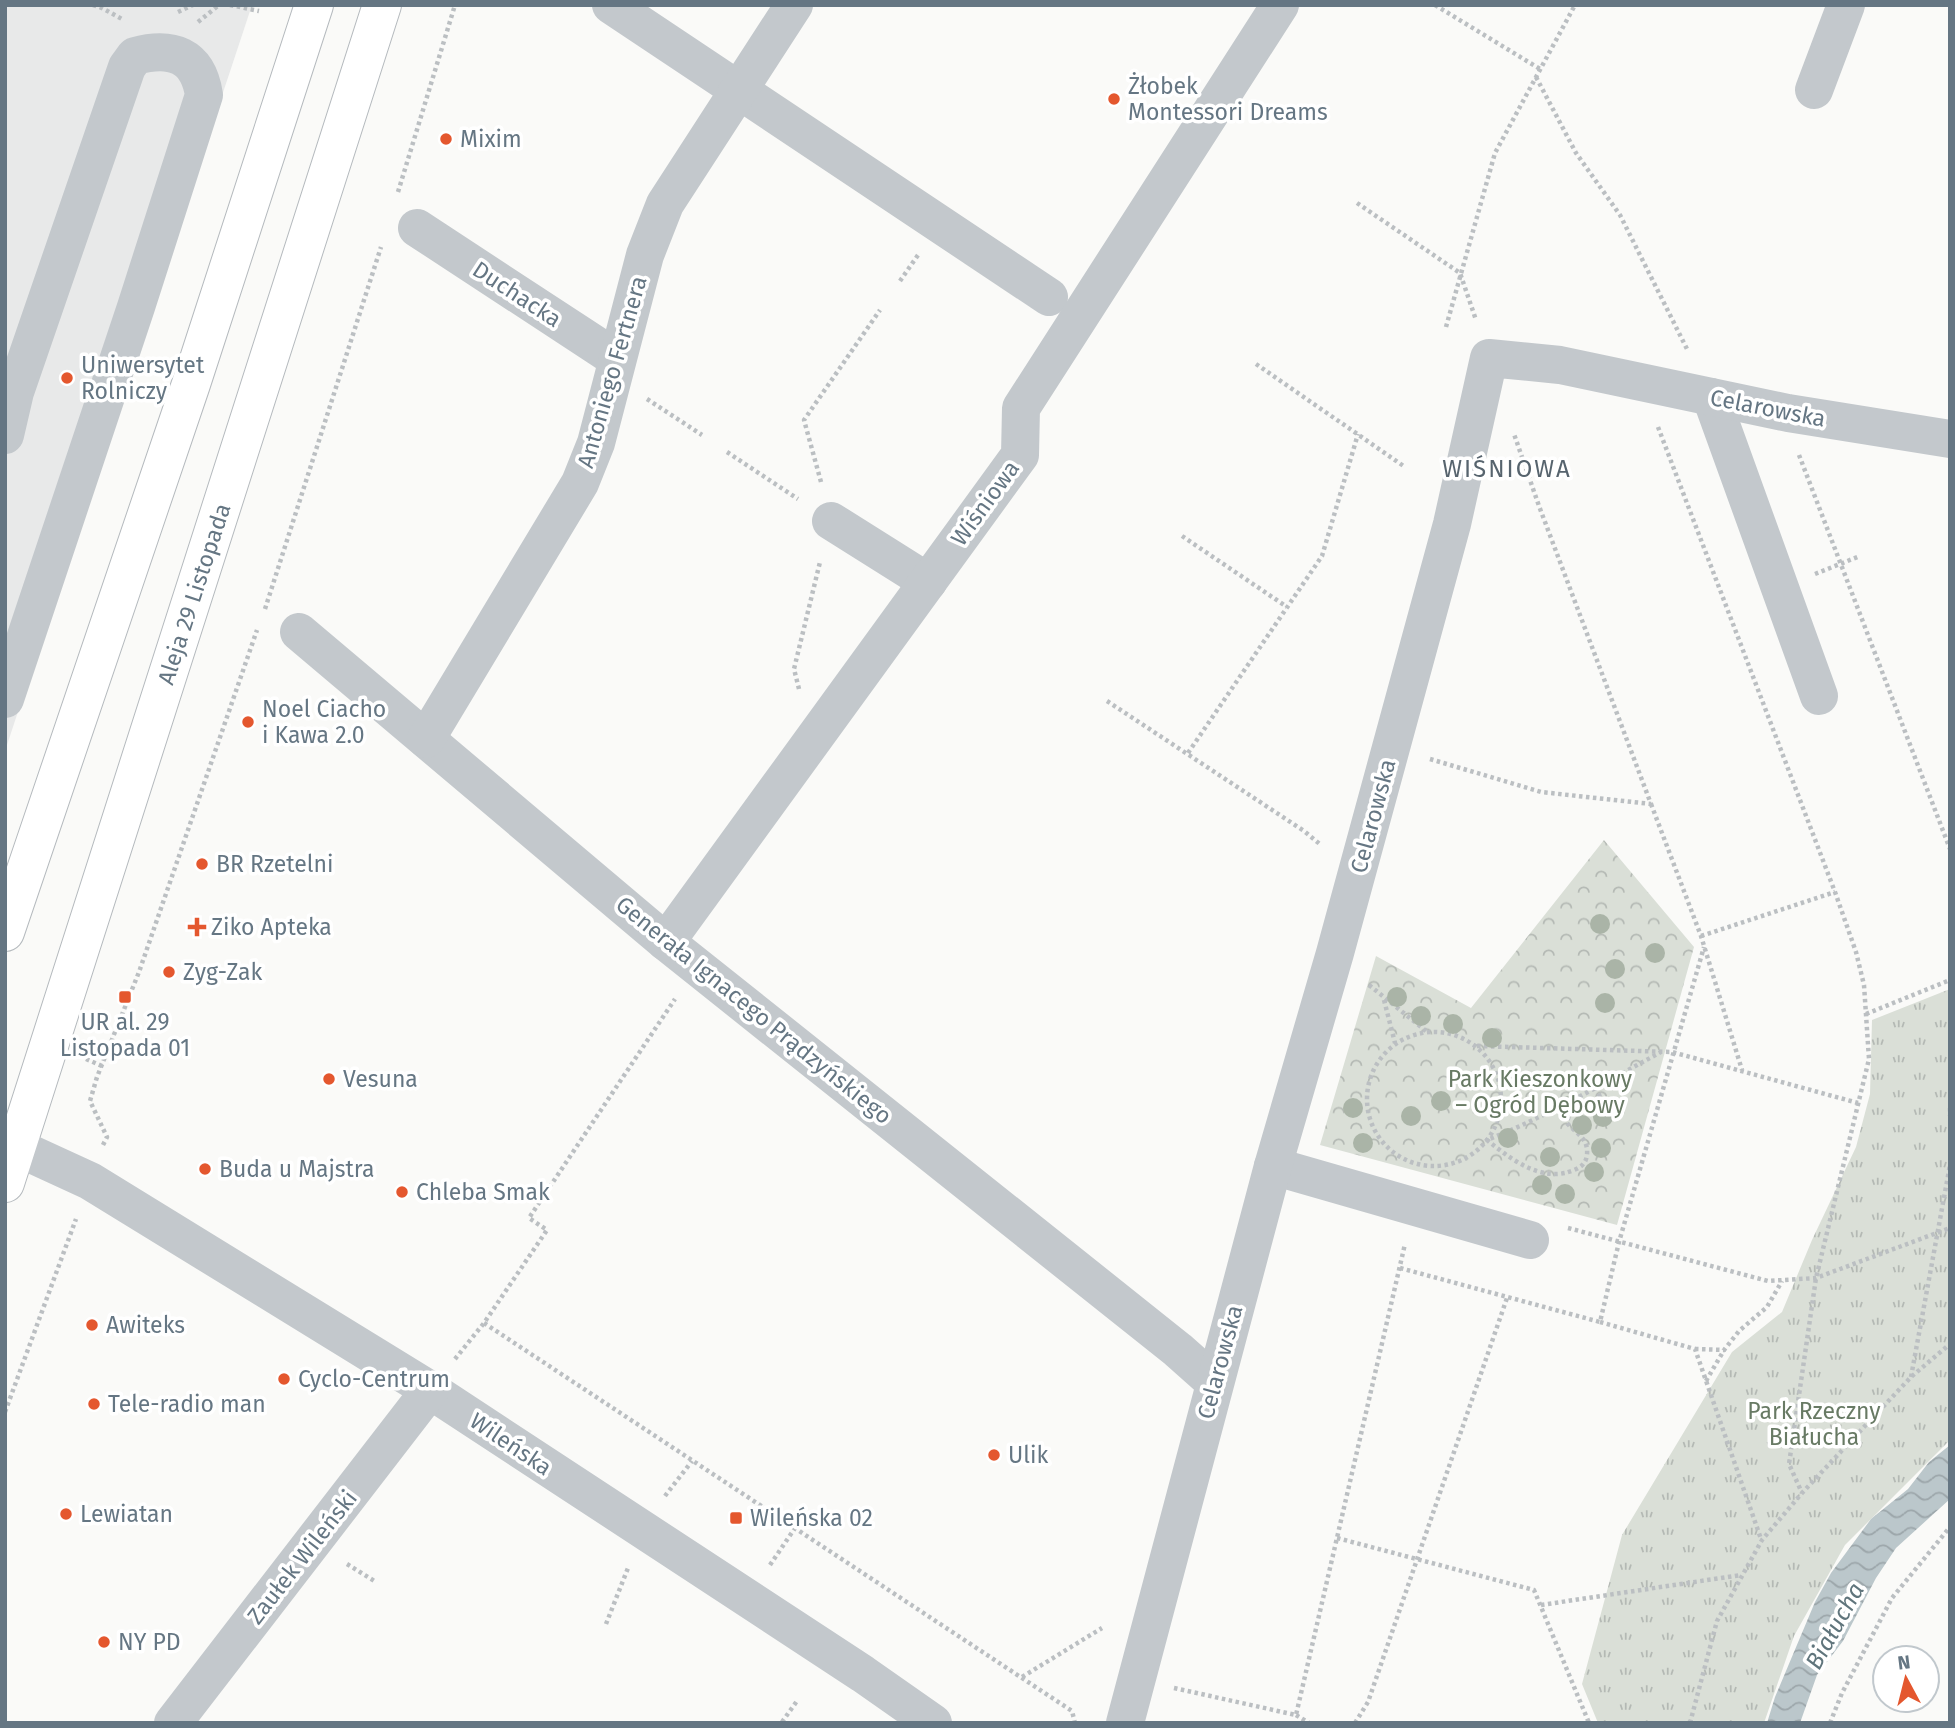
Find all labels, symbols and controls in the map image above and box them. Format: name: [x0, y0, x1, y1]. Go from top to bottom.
place label: Żłobek Montessori Dreams: [1128, 72, 1328, 126]
marker: Żłobek Montessori Dreams: [1106, 91, 1122, 107]
place label: Mixim: [460, 125, 522, 153]
marker: Mixim: [438, 131, 454, 147]
street label: Duchacka: [467, 255, 567, 333]
street label: Antoniego Fertnera: [571, 273, 653, 471]
place label: Uniwersytet Rolniczy: [81, 351, 205, 405]
marker: Uniwersytet Rolniczy: [59, 370, 75, 386]
street label: Celarowska: [1708, 383, 1828, 433]
district label: WIŚNIOWA: [1442, 454, 1572, 483]
street label: Wiśniowa: [945, 455, 1025, 551]
street label: Aleja 29 Listopada: [151, 500, 237, 688]
place label: Noel Ciacho i Kawa 2.0: [262, 695, 386, 749]
marker: Noel Ciacho i Kawa 2.0: [240, 714, 256, 730]
street label: Celarowska: [1344, 756, 1402, 876]
place label: BR Rzetelni: [216, 850, 334, 878]
marker: BR Rzetelni: [194, 856, 210, 872]
street label: Generała Ignacego Prądzyńskiego: [611, 890, 897, 1130]
place label: Ziko Apteka: [211, 913, 332, 941]
marker: Ziko Apteka: [189, 919, 205, 935]
place label: Zyg-Zak: [183, 958, 262, 986]
marker: Zyg-Zak: [161, 964, 177, 980]
marker: UR al. 29 Listopada 01: [117, 989, 133, 1005]
place label: UR al. 29 Listopada 01: [60, 1008, 190, 1062]
place label: Vesuna: [343, 1065, 418, 1093]
park label: Park Kieszonkowy – Ogród Dębowy: [1448, 1065, 1633, 1119]
marker: Vesuna: [321, 1071, 337, 1087]
place label: Buda u Majstra: [219, 1155, 374, 1183]
marker: Buda u Majstra: [197, 1161, 213, 1177]
place label: Chleba Smak: [416, 1178, 550, 1206]
marker: Chleba Smak: [394, 1184, 410, 1200]
street label: Celarowska: [1191, 1302, 1249, 1422]
place label: Awiteks: [106, 1311, 185, 1339]
marker: Awiteks: [84, 1317, 100, 1333]
place label: Cyclo-Centrum: [298, 1365, 450, 1393]
marker: Cyclo-Centrum: [276, 1371, 292, 1387]
place label: Tele-radio man: [108, 1390, 266, 1418]
marker: Tele-radio man: [86, 1396, 102, 1412]
park label: Park Rzeczny Białucha: [1747, 1397, 1881, 1451]
street label: Wileńska: [465, 1406, 557, 1482]
place label: Ulik: [1008, 1441, 1048, 1469]
marker: Ulik: [986, 1447, 1002, 1463]
street label: Zaułek Wileński: [241, 1485, 363, 1629]
place label: Lewiatan: [80, 1500, 173, 1528]
place label: Wileńska 02: [750, 1504, 873, 1532]
marker: Lewiatan: [58, 1506, 74, 1522]
marker: Wileńska 02: [728, 1510, 744, 1526]
water label: Białucha: [1800, 1578, 1870, 1674]
place label: NY PD: [118, 1628, 181, 1656]
marker: NY PD: [96, 1634, 112, 1650]
north arrow: [1871, 1644, 1941, 1714]
text: N: [1896, 1650, 1912, 1675]

